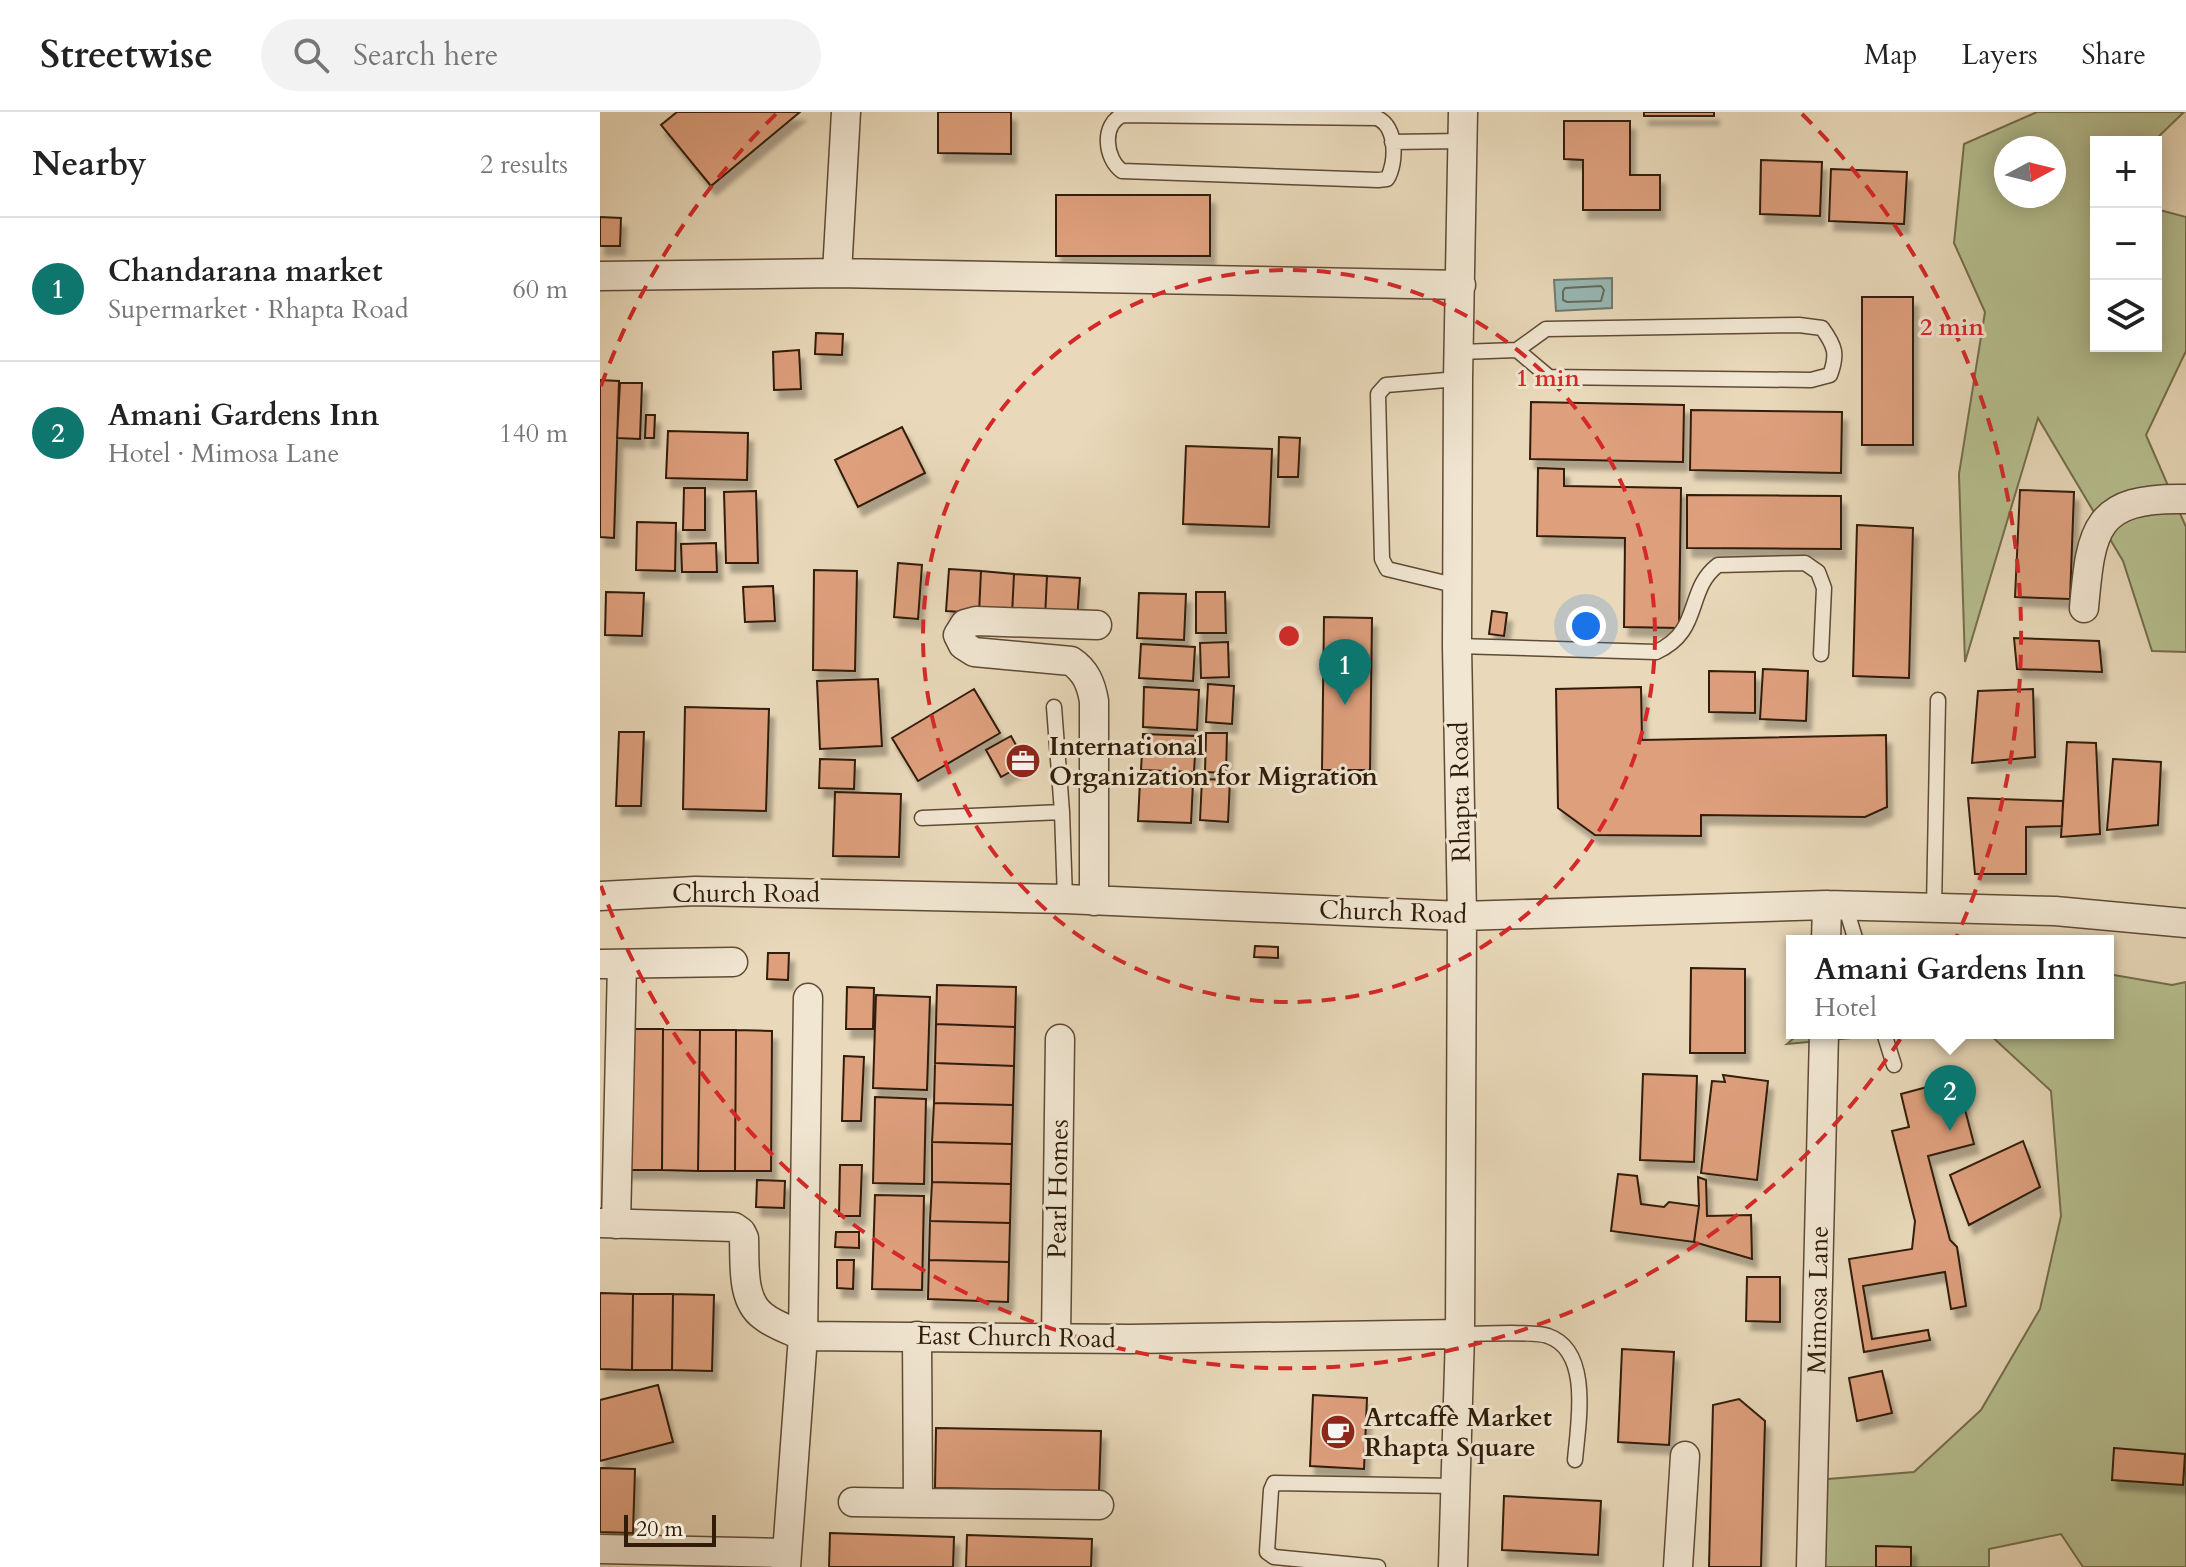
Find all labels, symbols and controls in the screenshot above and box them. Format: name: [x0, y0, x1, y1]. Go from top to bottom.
search box: [261, 19, 821, 91]
text: Streetwise: [40, 29, 213, 81]
icon: search: [289, 33, 333, 77]
text: Search here: [353, 35, 498, 76]
text: Map: [1864, 36, 1917, 74]
text: Layers: [1961, 36, 2038, 74]
text: Share: [2082, 36, 2146, 74]
north arrow: [1994, 136, 2066, 208]
map controls: [2090, 136, 2162, 352]
button: +: [2090, 136, 2162, 208]
text: Nearby: [32, 141, 147, 187]
text: 2 results: [480, 147, 568, 182]
button: −: [2090, 208, 2162, 280]
text: Chandarana market: [108, 251, 383, 292]
text: 1: [51, 272, 65, 307]
text: 60 m: [512, 272, 568, 307]
button: layers: [2090, 280, 2162, 352]
text: Supermarket · Rhapta Road: [108, 292, 409, 327]
text: 2 min: [1920, 311, 1985, 344]
text: 1 min: [1516, 362, 1581, 395]
text: Amani Gardens Inn: [108, 395, 379, 436]
text: 2: [51, 416, 65, 451]
text: 140 m: [499, 416, 568, 451]
text: Hotel · Mimosa Lane: [108, 436, 339, 471]
your location: [1566, 606, 1606, 646]
centre of rings: [1275, 622, 1303, 650]
pin: 1: [1319, 639, 1371, 705]
street label: Rhapta Road: [1441, 721, 1479, 863]
place label: International Organization for Migration: [1049, 729, 1378, 794]
office icon: International Organization for Migration: [1004, 742, 1042, 780]
street label: Church Road: [672, 876, 820, 911]
street label: Church Road: [1318, 892, 1468, 932]
popup: [1786, 935, 2114, 1039]
text: Amani Gardens Inn: [1814, 949, 2086, 990]
text: Hotel: [1814, 990, 1877, 1025]
pin: 2: [1924, 1065, 1976, 1131]
street label: Pearl Homes: [1039, 1119, 1077, 1259]
street label: Mimosa Lane: [1799, 1226, 1837, 1374]
street label: East Church Road: [916, 1318, 1116, 1356]
place label: Artcaffè Market Rhapta Square: [1364, 1400, 1552, 1465]
cafe icon: Artcaffè Market Rhapta Square: [1319, 1413, 1357, 1451]
scale bar: [624, 1511, 716, 1547]
text: 20 m: [636, 1514, 683, 1544]

